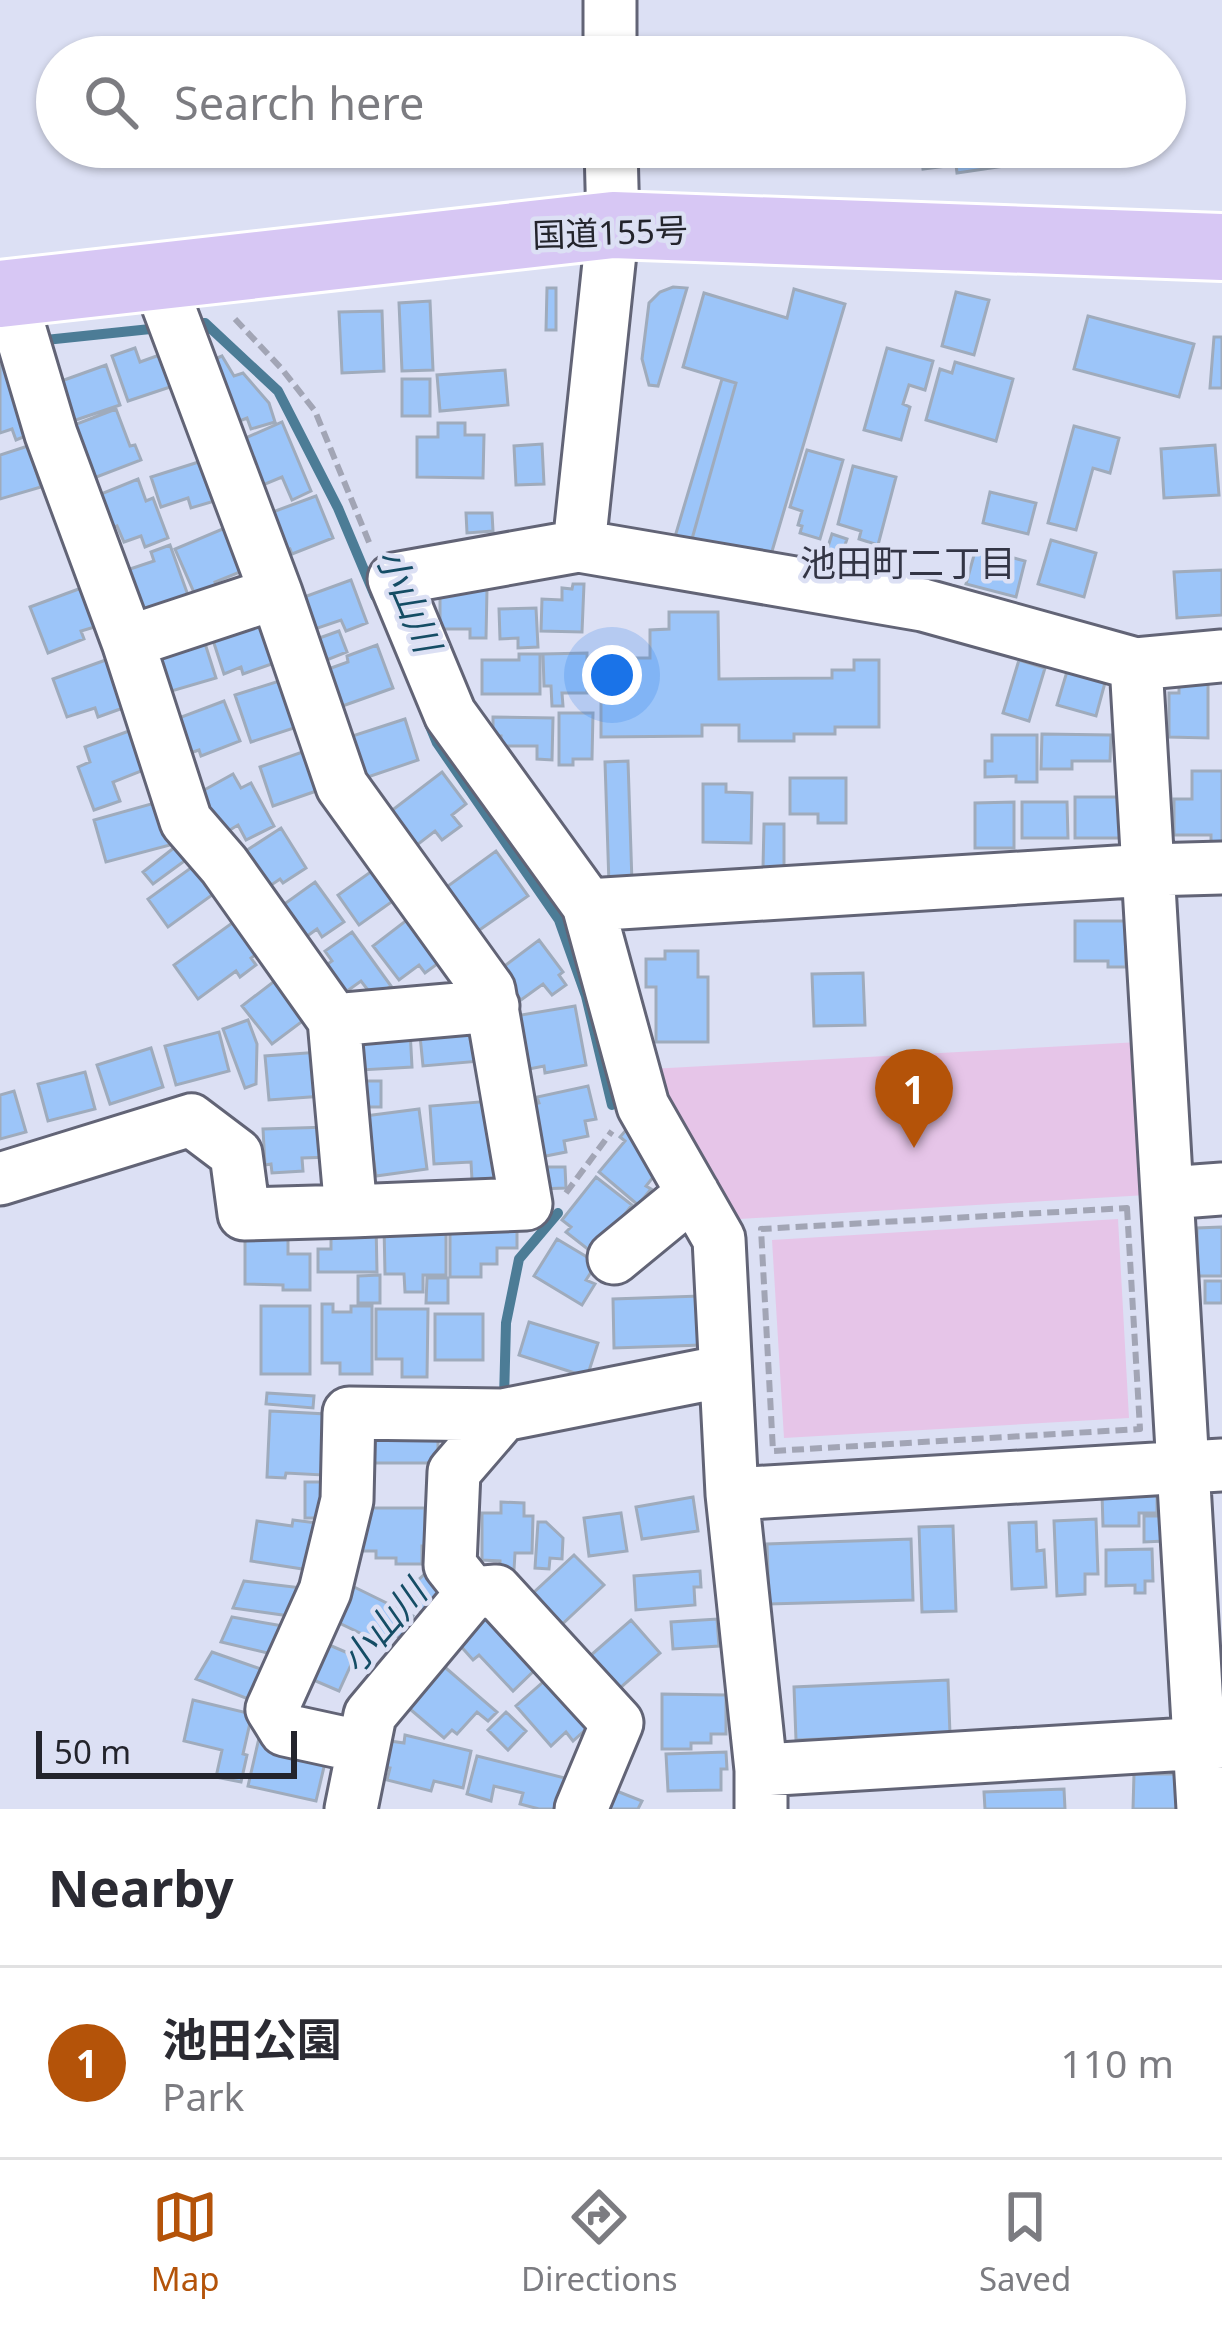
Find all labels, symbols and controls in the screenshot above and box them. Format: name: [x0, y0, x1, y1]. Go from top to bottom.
search box: [36, 36, 1186, 168]
icon: search: [78, 69, 144, 135]
text: Search here: [174, 72, 424, 133]
street label: 国道155号: [531, 207, 689, 257]
district label: 池田町二丁目: [800, 538, 1016, 587]
water label: 小山川: [365, 541, 454, 663]
your location: [582, 645, 642, 705]
pin: 1: [875, 1049, 953, 1148]
water label: 小山川: [329, 1566, 440, 1683]
scale bar: [36, 1725, 297, 1778]
text: 50 m: [54, 1729, 131, 1774]
text: Nearby: [48, 1852, 234, 1922]
text: 池田公園: [162, 2008, 342, 2069]
text: 1: [76, 2036, 98, 2089]
text: 110 m: [1060, 2036, 1174, 2089]
text: Park: [162, 2069, 244, 2122]
tab: Map: [151, 2184, 219, 2301]
tab: Directions: [521, 2184, 678, 2301]
tab: Saved: [979, 2184, 1071, 2301]

